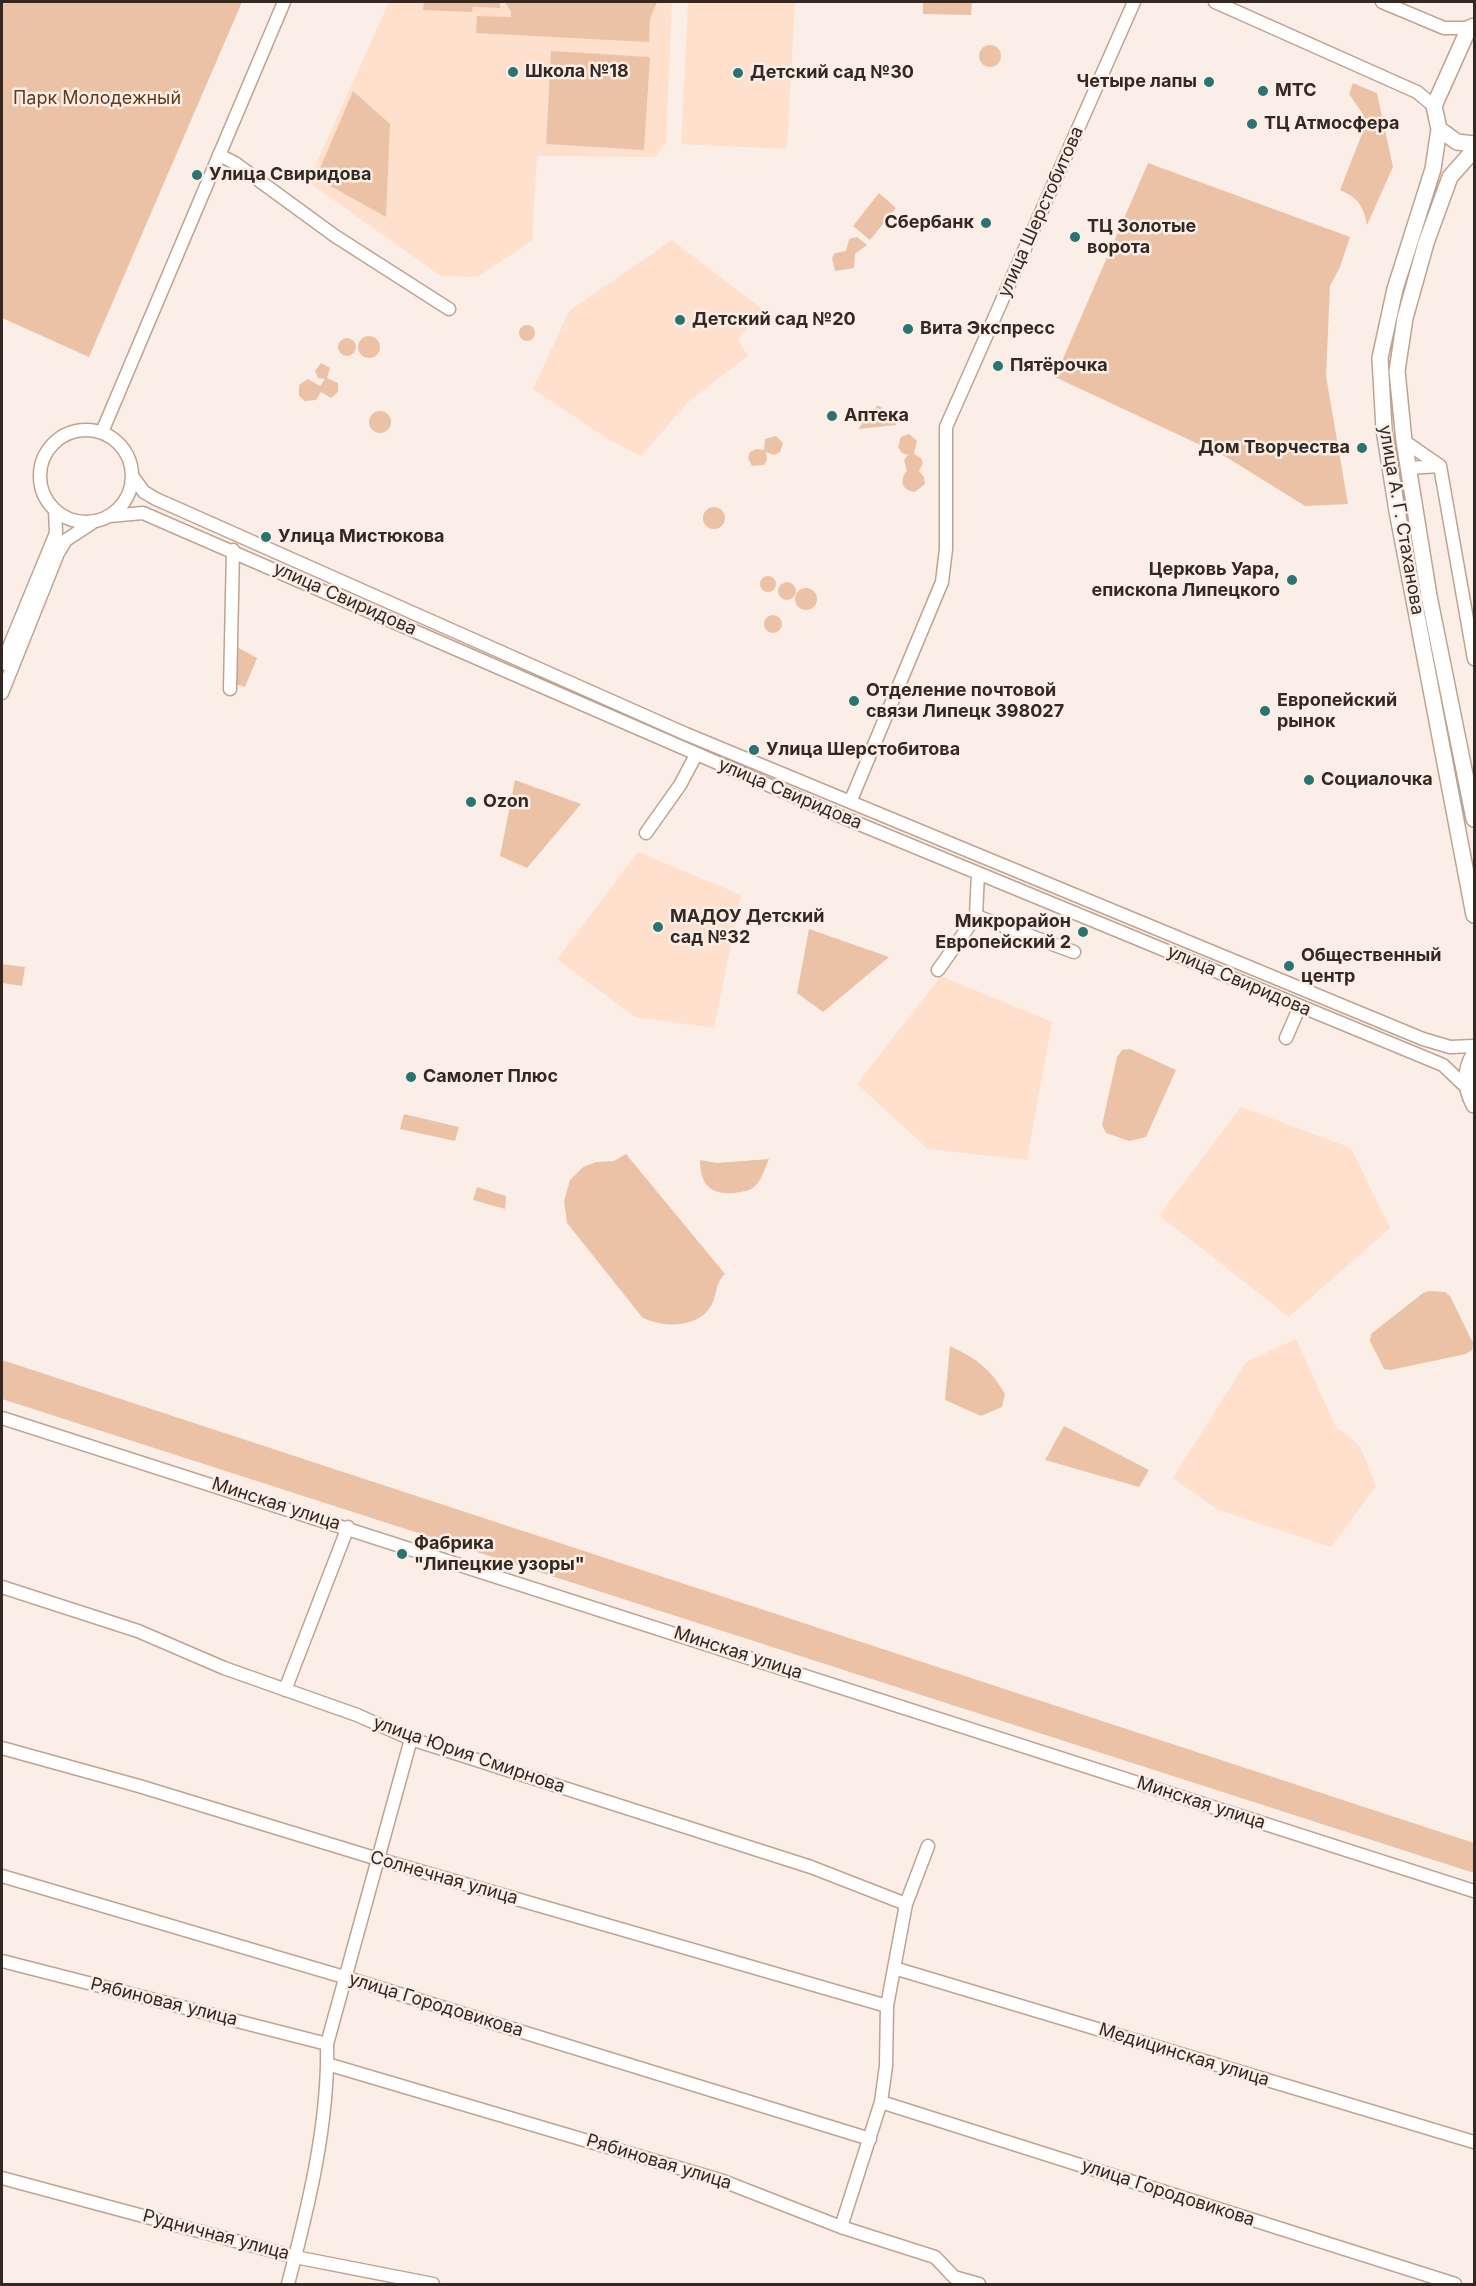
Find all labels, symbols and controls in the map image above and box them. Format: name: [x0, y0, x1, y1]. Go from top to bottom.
place label: Школа №18: [525, 61, 629, 83]
place label: Детский сад №30: [750, 62, 914, 84]
marker: Школа №18: [506, 65, 520, 79]
marker: Детский сад №30: [731, 66, 745, 80]
place label: Четыре лапы: [1076, 71, 1197, 93]
marker: Четыре лапы: [1202, 75, 1216, 89]
place label: МТС: [1275, 80, 1317, 102]
marker: МТС: [1256, 84, 1270, 98]
park label: Парк Молодежный: [13, 88, 181, 110]
place label: ТЦ Атмосфера: [1264, 113, 1399, 135]
marker: ТЦ Атмосфера: [1245, 117, 1259, 131]
street label: улица Шерстобитова: [994, 123, 1088, 301]
place label: Улица Свиридова: [209, 164, 371, 186]
marker: Улица Свиридова: [190, 168, 204, 182]
place label: Сбербанк: [884, 212, 974, 234]
marker: Сбербанк: [979, 216, 993, 230]
place label: ТЦ Золотые ворота: [1087, 216, 1196, 258]
marker: ТЦ Золотые ворота: [1068, 230, 1082, 244]
place label: Детский сад №20: [692, 309, 856, 331]
marker: Детский сад №20: [673, 313, 687, 327]
place label: Вита Экспресс: [920, 318, 1055, 340]
marker: Вита Экспресс: [901, 322, 915, 336]
place label: Пятёрочка: [1010, 355, 1108, 377]
marker: Пятёрочка: [991, 359, 1005, 373]
place label: Аптека: [844, 405, 909, 427]
marker: Аптека: [825, 409, 839, 423]
street label: улица А. Г. Стаханова: [1374, 423, 1428, 617]
place label: Дом Творчества: [1198, 437, 1350, 459]
marker: Дом Творчества: [1355, 441, 1369, 455]
place label: Улица Мистюкова: [278, 526, 445, 548]
marker: Улица Мистюкова: [259, 530, 273, 544]
street label: улица Свиридова: [270, 558, 420, 640]
place label: Церковь Уара, епископа Липецкого: [1091, 559, 1280, 602]
marker: Церковь Уара, епископа Липецкого: [1285, 573, 1299, 587]
place label: Отделение почтовой связи Липецк 398027: [866, 680, 1064, 722]
place label: Европейский рынок: [1277, 690, 1397, 732]
marker: Отделение почтовой связи Липецк 398027: [847, 694, 861, 708]
marker: Европейский рынок: [1258, 704, 1272, 718]
place label: Улица Шерстобитова: [766, 739, 960, 761]
marker: Улица Шерстобитова: [747, 743, 761, 757]
street label: улица Свиридова: [715, 754, 865, 834]
place label: Социалочка: [1321, 769, 1433, 791]
marker: Социалочка: [1302, 773, 1316, 787]
place label: Ozon: [483, 791, 529, 813]
marker: Ozon: [464, 795, 478, 809]
place label: МАДОУ Детский сад №32: [670, 906, 824, 948]
place label: Микрорайон Европейский 2: [935, 911, 1071, 954]
marker: МАДОУ Детский сад №32: [651, 920, 665, 934]
marker: Микрорайон Европейский 2: [1076, 925, 1090, 939]
street label: улица Свиридова: [1164, 941, 1314, 1021]
place label: Общественный центр: [1301, 945, 1442, 988]
marker: Общественный центр: [1282, 959, 1296, 973]
place label: Самолет Плюс: [423, 1066, 558, 1088]
marker: Самолет Плюс: [404, 1070, 418, 1084]
street label: Минская улица: [209, 1473, 343, 1535]
place label: Фабрика "Липецкие узоры": [414, 1533, 585, 1576]
marker: Фабрика "Липецкие узоры": [395, 1547, 409, 1561]
street label: Минская улица: [671, 1622, 805, 1684]
street label: улица Юрия Смирнова: [370, 1712, 568, 1798]
street label: Минская улица: [1134, 1772, 1268, 1834]
street label: Солнечная улица: [368, 1847, 520, 1909]
street label: улица Городовикова: [346, 1968, 526, 2042]
street label: Рябиновая улица: [88, 1973, 240, 2031]
street label: Медицинская улица: [1096, 2019, 1272, 2091]
street label: Рябиновая улица: [584, 2130, 734, 2194]
street label: улица Городовикова: [1079, 2155, 1257, 2231]
street label: Рудничная улица: [140, 2205, 292, 2265]

